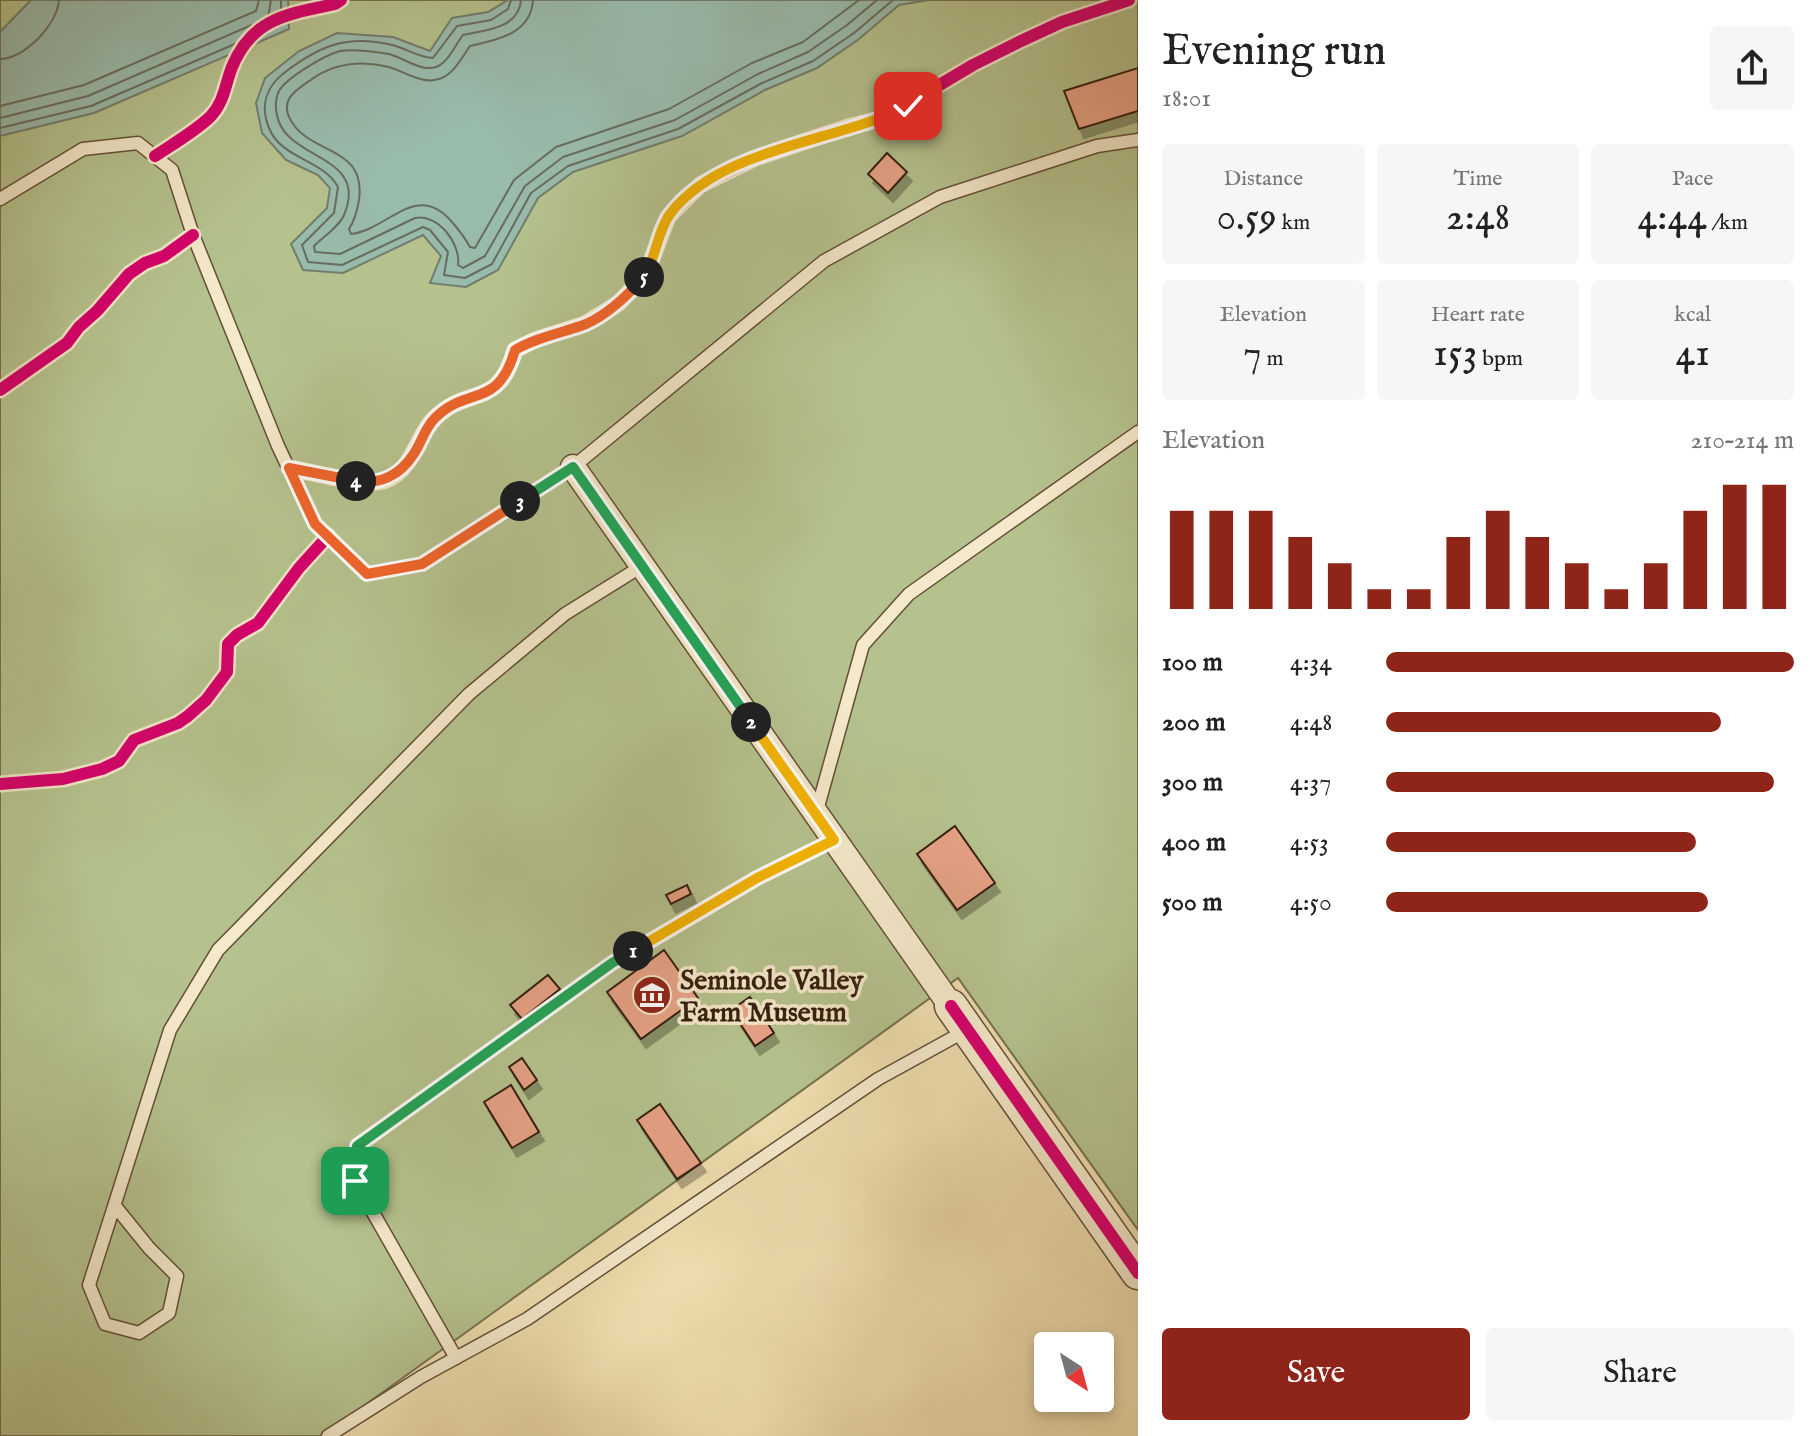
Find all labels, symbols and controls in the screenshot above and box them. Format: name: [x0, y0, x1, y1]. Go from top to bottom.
text: Evening run: [1162, 24, 1386, 80]
button: share: [1710, 26, 1794, 110]
pin: [874, 72, 942, 140]
text: 18:01: [1162, 82, 1211, 115]
icon: check: [886, 84, 930, 128]
text: Distance: [1224, 165, 1303, 193]
text: Time: [1454, 165, 1502, 193]
text: Pace: [1672, 165, 1713, 193]
text: 0.59: [1216, 193, 1277, 244]
text: 2:48: [1446, 193, 1510, 244]
text: 4:44: [1637, 193, 1707, 244]
text: km: [1277, 209, 1310, 237]
text: /km: [1707, 209, 1748, 237]
pin: 5: [624, 257, 664, 297]
text: 5: [640, 263, 648, 291]
text: Elevation: [1220, 301, 1307, 329]
text: Heart rate: [1431, 301, 1525, 329]
text: kcal: [1674, 301, 1711, 329]
text: 7: [1243, 329, 1262, 380]
text: 153: [1433, 329, 1477, 380]
text: 41: [1675, 329, 1710, 380]
text: m: [1262, 345, 1284, 373]
text: bpm: [1477, 345, 1523, 373]
text: Elevation: [1162, 424, 1265, 457]
text: 210–214 m: [1690, 424, 1794, 457]
pin: 4: [336, 461, 376, 501]
text: 4: [351, 467, 361, 495]
pin: 3: [500, 481, 540, 521]
text: 3: [516, 487, 524, 515]
text: 100 m: [1162, 646, 1223, 679]
text: 4:34: [1290, 646, 1332, 679]
pin: 2: [731, 702, 771, 742]
text: 200 m: [1162, 706, 1226, 739]
text: 4:48: [1290, 706, 1333, 739]
text: 2: [746, 708, 756, 736]
text: 300 m: [1162, 766, 1223, 799]
text: 4:37: [1290, 766, 1331, 799]
text: 400 m: [1162, 826, 1226, 859]
text: 4:53: [1290, 826, 1329, 859]
text: 500 m: [1162, 886, 1223, 919]
text: 4:50: [1290, 886, 1332, 919]
pin: 1: [613, 931, 653, 971]
text: 1: [629, 937, 637, 965]
place label: Seminole Valley Farm Museum: [680, 964, 864, 1031]
museum icon: Seminole Valley Farm Museum: [631, 974, 673, 1016]
pin: [321, 1147, 389, 1215]
icon: arrive: [333, 1159, 377, 1203]
button: Save: [1162, 1328, 1470, 1420]
button: Share: [1486, 1328, 1794, 1420]
north arrow: [1034, 1332, 1114, 1412]
map controls: [1034, 1332, 1114, 1412]

